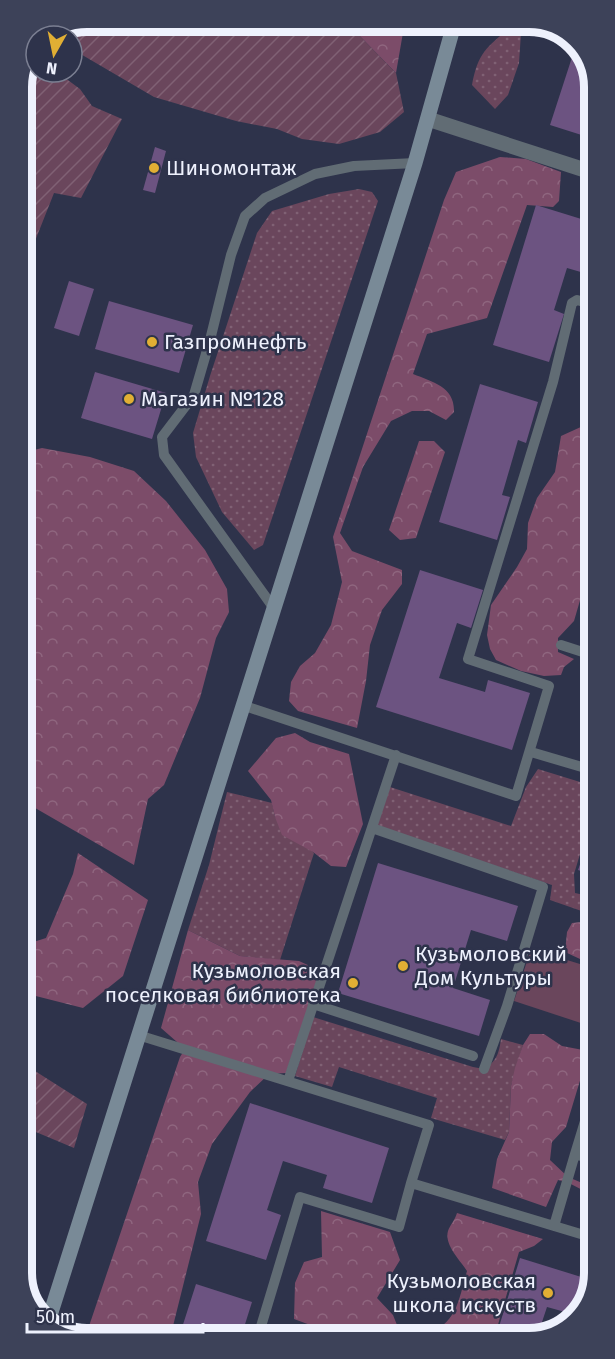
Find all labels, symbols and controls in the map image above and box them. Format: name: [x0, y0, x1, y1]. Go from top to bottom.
north arrow: [24, 24, 84, 84]
text: N: [45, 58, 58, 79]
place label: Шиномонтаж: [166, 155, 297, 181]
marker: Шиномонтаж: [147, 161, 161, 175]
place label: Газпромнефть: [164, 329, 307, 355]
marker: Газпромнефть: [145, 335, 159, 349]
place label: Магазин №128: [141, 386, 284, 412]
marker: Магазин №128: [122, 392, 136, 406]
place label: Кузьмоловский Дом Культуры: [414, 941, 567, 991]
place label: Кузьмоловская поселковая библиотека: [105, 958, 341, 1008]
marker: Кузьмоловский Дом Культуры: [396, 959, 410, 973]
marker: Кузьмоловская поселковая библиотека: [346, 976, 360, 990]
place label: Кузьмоловская школа искуств: [386, 1268, 536, 1318]
marker: Кузьмоловская школа искуств: [541, 1286, 555, 1300]
scale bar: [27, 1296, 202, 1334]
text: 50 m: [36, 1306, 75, 1328]

